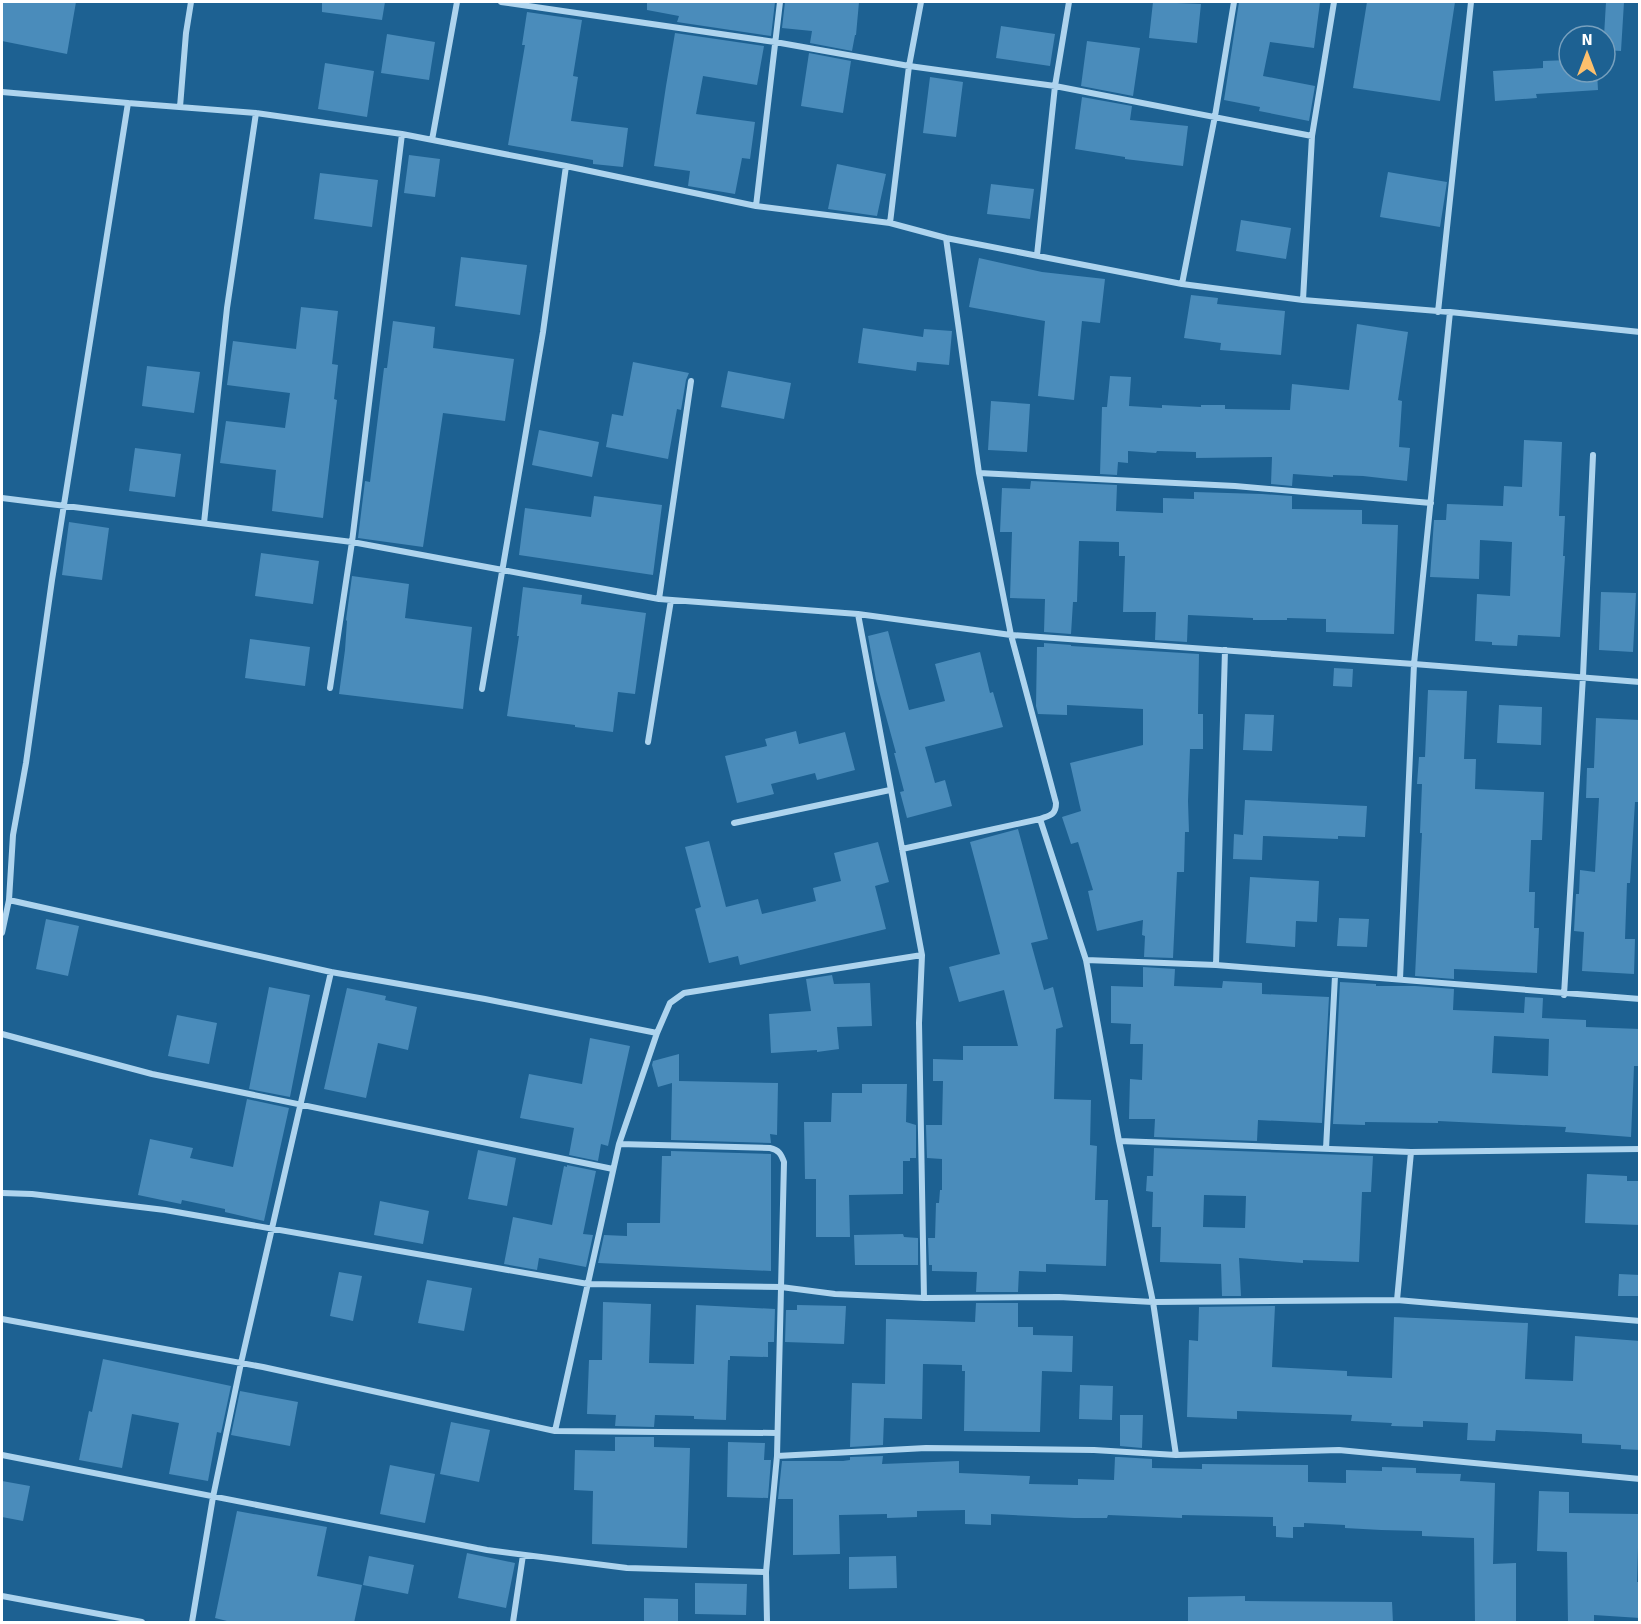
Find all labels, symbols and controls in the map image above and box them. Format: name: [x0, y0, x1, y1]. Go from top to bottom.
north arrow: [1557, 24, 1617, 84]
text: N: [1581, 30, 1593, 50]

